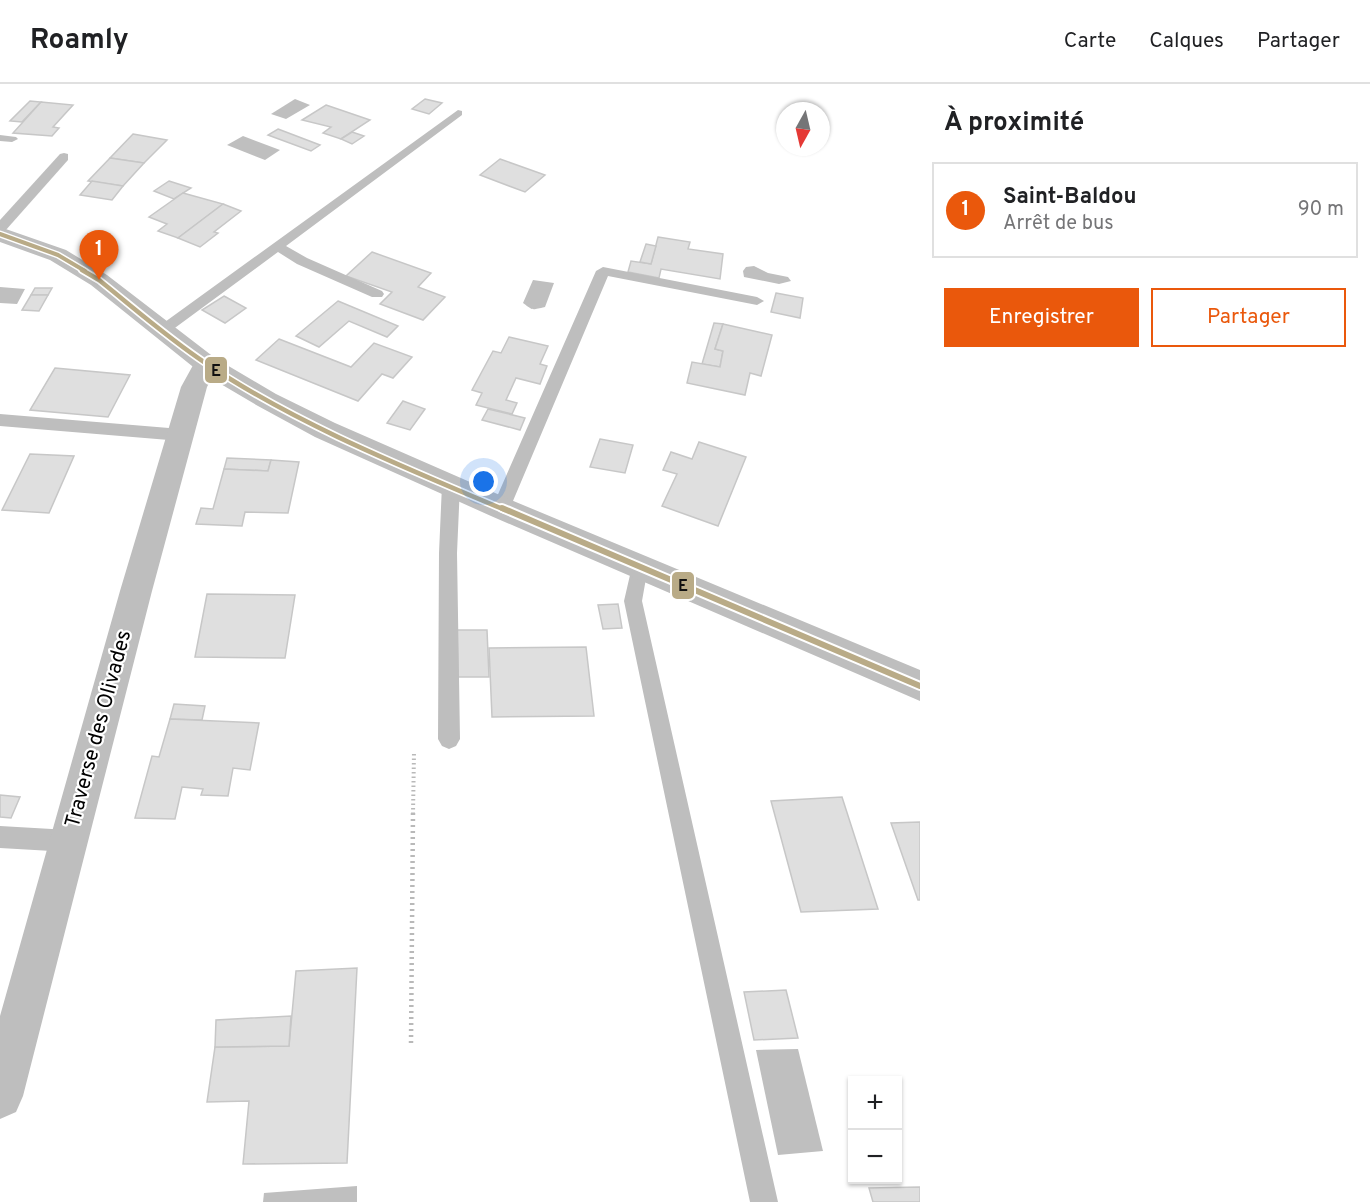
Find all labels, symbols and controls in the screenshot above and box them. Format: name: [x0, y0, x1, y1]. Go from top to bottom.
text: Roamly: [30, 23, 129, 59]
text: Carte: [1064, 28, 1116, 55]
text: Calques: [1149, 28, 1224, 55]
text: Partager: [1257, 28, 1340, 55]
north arrow: [776, 102, 830, 156]
text: À proximité: [944, 107, 1084, 140]
text: Saint-Baldou: [1003, 184, 1136, 211]
text: 1: [962, 197, 970, 223]
text: 90 m: [1298, 197, 1344, 223]
text: Arrêt de bus: [1003, 211, 1114, 237]
pin: 1: [80, 230, 118, 280]
button: Enregistrer: [944, 288, 1139, 347]
button: Partager: [1151, 288, 1346, 347]
line badge: E: [204, 356, 228, 384]
text: E: [211, 362, 221, 382]
your location: [469, 467, 498, 496]
line badge: E: [671, 571, 695, 600]
text: E: [678, 577, 688, 597]
street label: Traverse des Olivades: [60, 627, 138, 831]
map controls: [848, 1076, 902, 1184]
button: +: [848, 1076, 902, 1130]
button: −: [848, 1130, 902, 1184]

